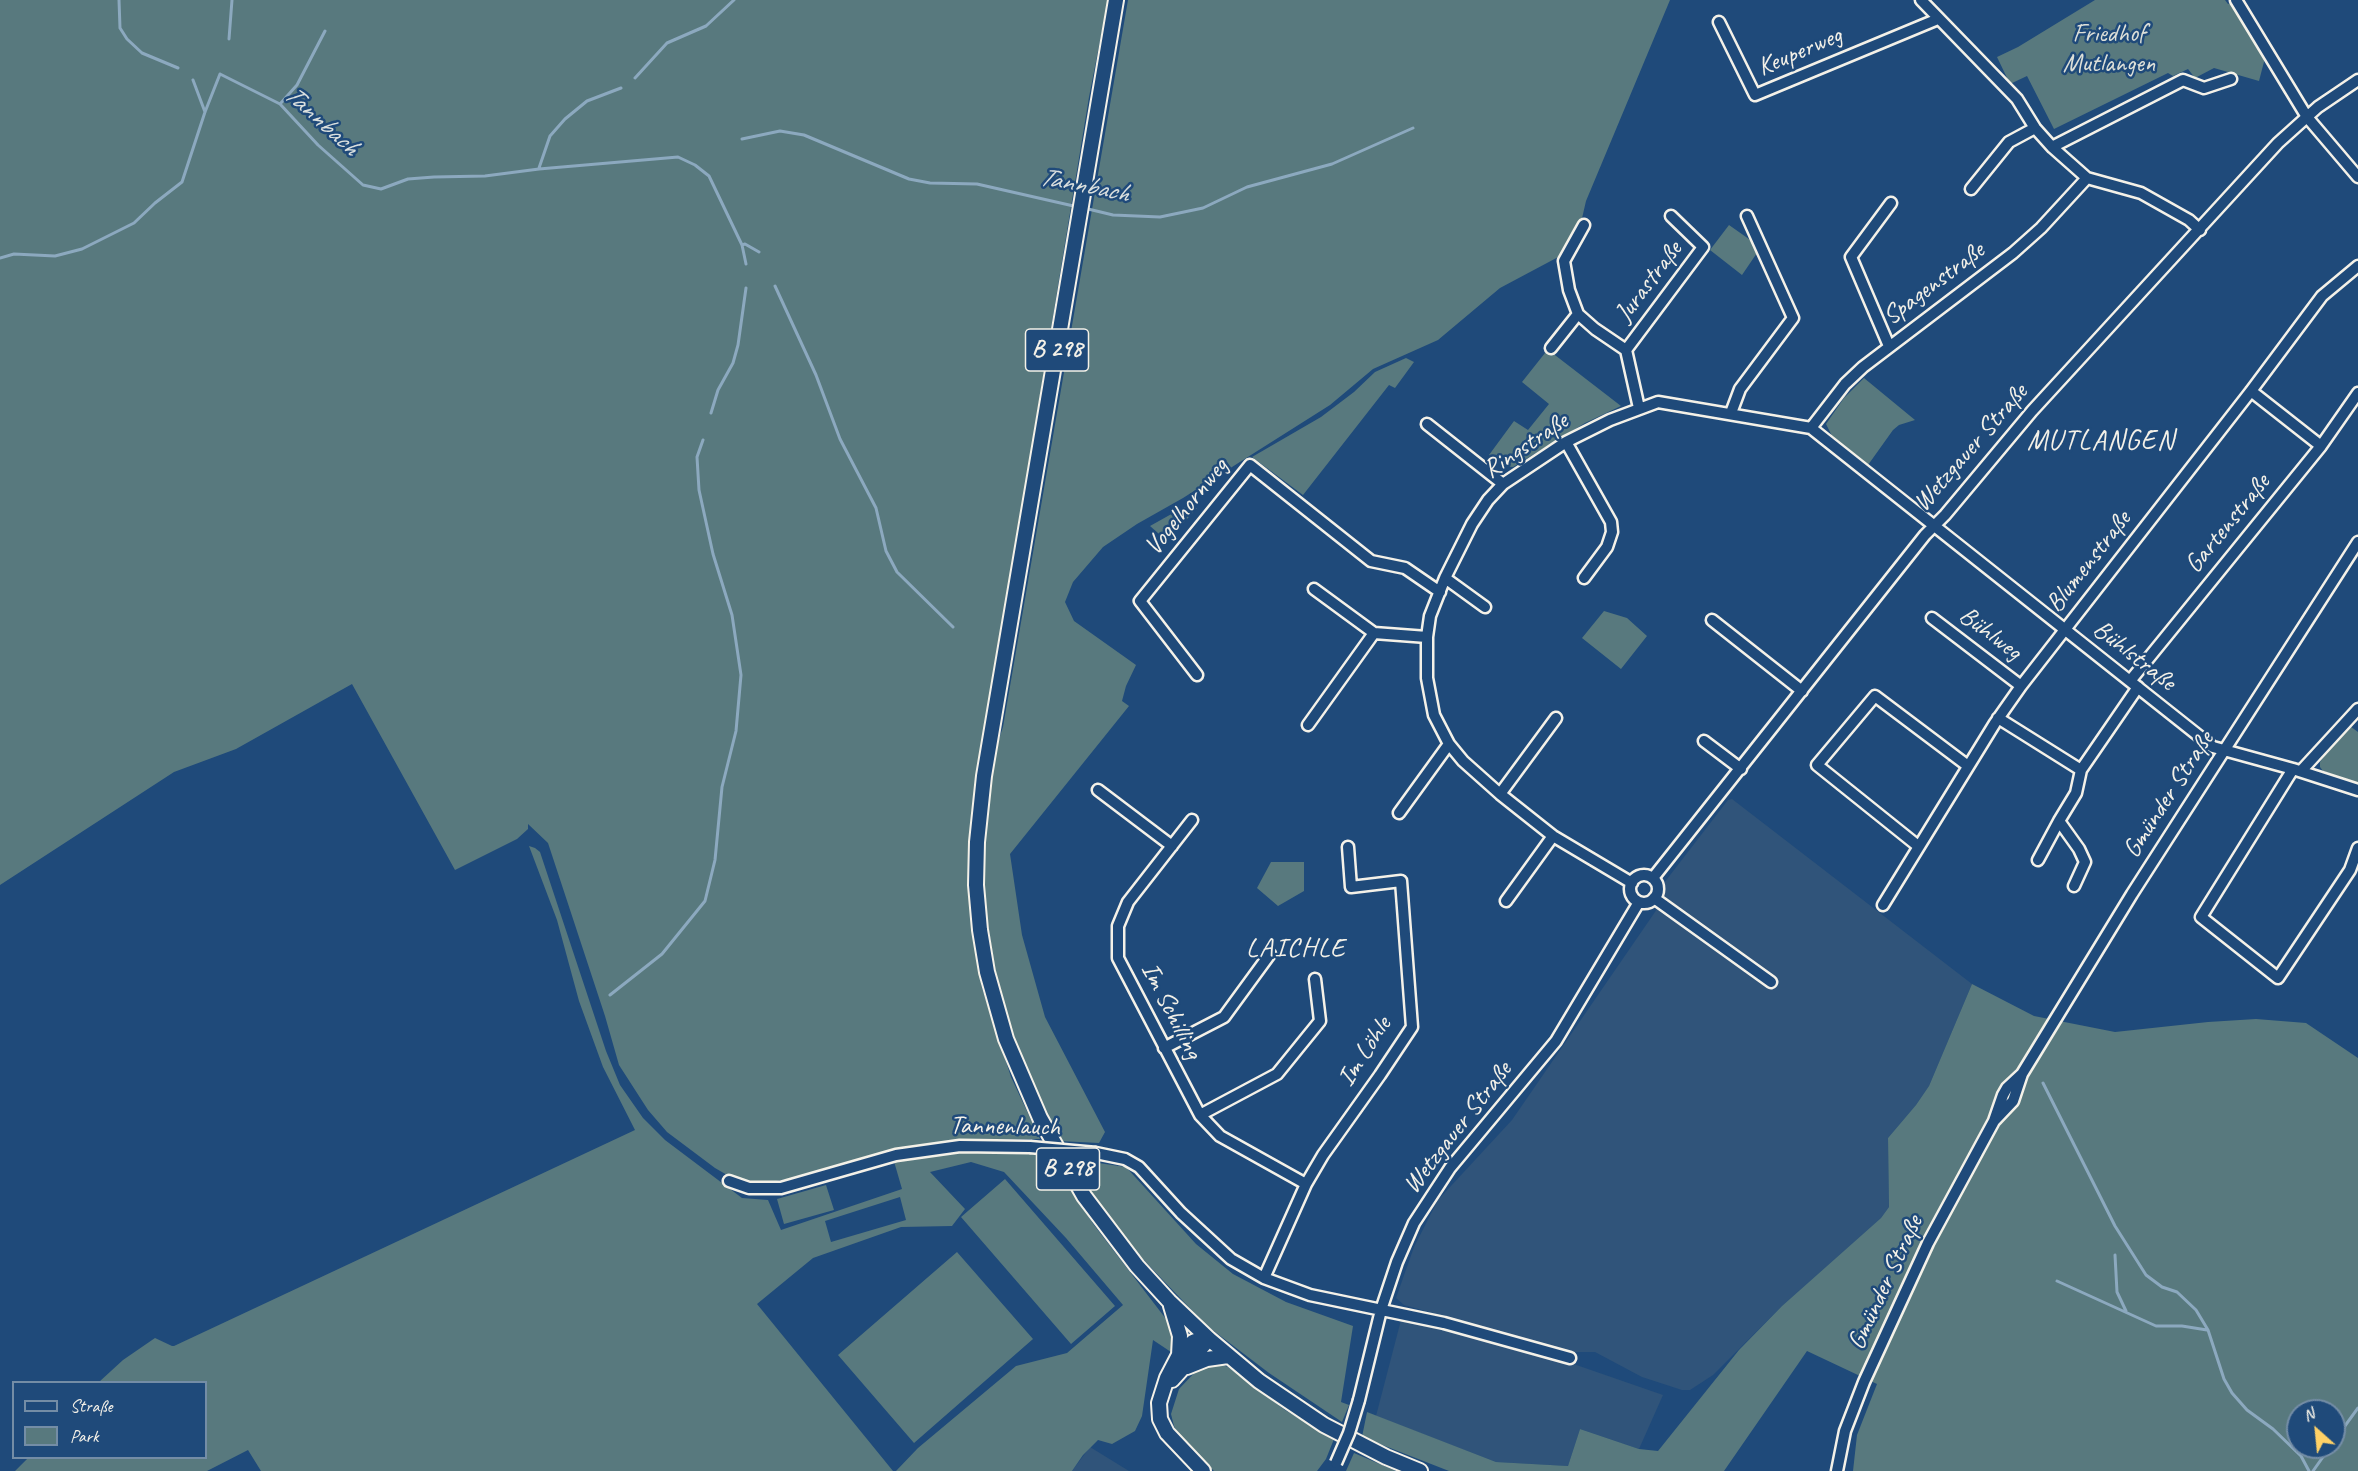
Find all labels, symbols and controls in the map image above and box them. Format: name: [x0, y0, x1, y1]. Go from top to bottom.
park label: Friedhof Mutlangen: [2063, 18, 2155, 80]
street label: Keuperweg: [1753, 20, 1847, 84]
water label: Tannbach: [277, 79, 365, 163]
water label: Tannbach: [1037, 161, 1131, 211]
street label: Jurastraße: [1609, 235, 1689, 329]
street label: Spagenstraße: [1877, 236, 1991, 332]
road number: B 298: [1026, 329, 1088, 371]
street label: Wetzgauer Straße: [1907, 378, 2035, 518]
street label: Ringstraße: [1478, 406, 1574, 486]
district label: MUTLANGEN: [2027, 425, 2175, 459]
street label: Vogelhornweg: [1138, 452, 1236, 562]
street label: Gartenstraße: [2179, 468, 2277, 580]
street label: Blumenstraße: [2040, 505, 2138, 619]
street label: Bühlweg: [1952, 600, 2028, 668]
street label: Bühlstraße: [2086, 614, 2182, 698]
street label: Gmünder Straße: [2117, 726, 2221, 864]
district label: LAICHLE: [1246, 933, 1346, 965]
street label: Im Schilling: [1134, 958, 1208, 1064]
street label: Im Löhle: [1331, 1011, 1399, 1093]
street label: Wetzgauer Straße: [1397, 1056, 1519, 1200]
street label: Tannenlauch: [950, 1110, 1060, 1144]
road number: B 298: [1036, 1148, 1100, 1190]
street label: Gmünder Straße: [1841, 1211, 1931, 1355]
legend: [12, 1381, 207, 1459]
text: Straße: [70, 1395, 112, 1417]
north arrow: [2286, 1399, 2346, 1459]
text: N: [2300, 1404, 2318, 1426]
text: Park: [70, 1425, 99, 1447]

